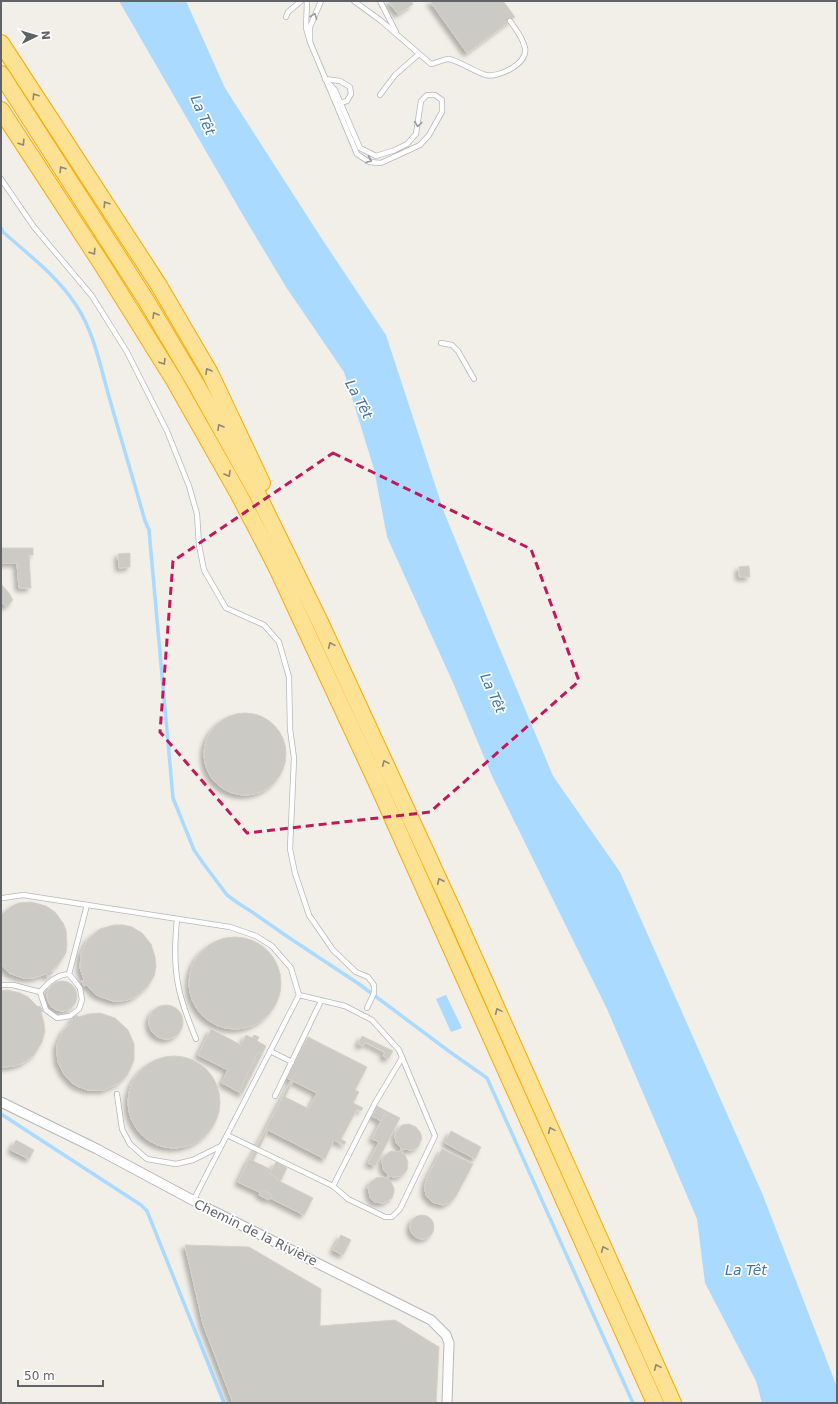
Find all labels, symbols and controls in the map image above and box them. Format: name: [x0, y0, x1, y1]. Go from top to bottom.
one-way arrow: [309, 13, 317, 20]
north arrow: [16, 16, 56, 56]
text: N: [39, 30, 52, 40]
one-way arrow: [33, 93, 40, 100]
water label: La Têt: [187, 93, 219, 138]
one-way arrow: [414, 121, 423, 127]
one-way arrow: [17, 139, 25, 146]
one-way arrow: [365, 156, 372, 164]
one-way arrow: [59, 166, 67, 173]
one-way arrow: [103, 201, 111, 208]
one-way arrow: [89, 248, 96, 255]
one-way arrow: [152, 312, 160, 319]
one-way arrow: [158, 358, 165, 365]
one-way arrow: [206, 368, 213, 375]
water label: La Têt: [342, 377, 376, 422]
one-way arrow: [218, 424, 225, 431]
one-way arrow: [223, 470, 230, 477]
one-way arrow: [328, 642, 336, 650]
water label: La Têt: [477, 671, 509, 716]
one-way arrow: [382, 760, 390, 768]
one-way arrow: [436, 878, 444, 885]
one-way arrow: [494, 1008, 502, 1015]
one-way arrow: [548, 1127, 556, 1134]
street label: Chemin de la Rivière: [192, 1196, 320, 1269]
one-way arrow: [601, 1245, 609, 1253]
water label: La Têt: [725, 1262, 767, 1278]
scale bar: [18, 1362, 103, 1388]
one-way arrow: [654, 1364, 662, 1372]
text: 50 m: [24, 1369, 55, 1383]

